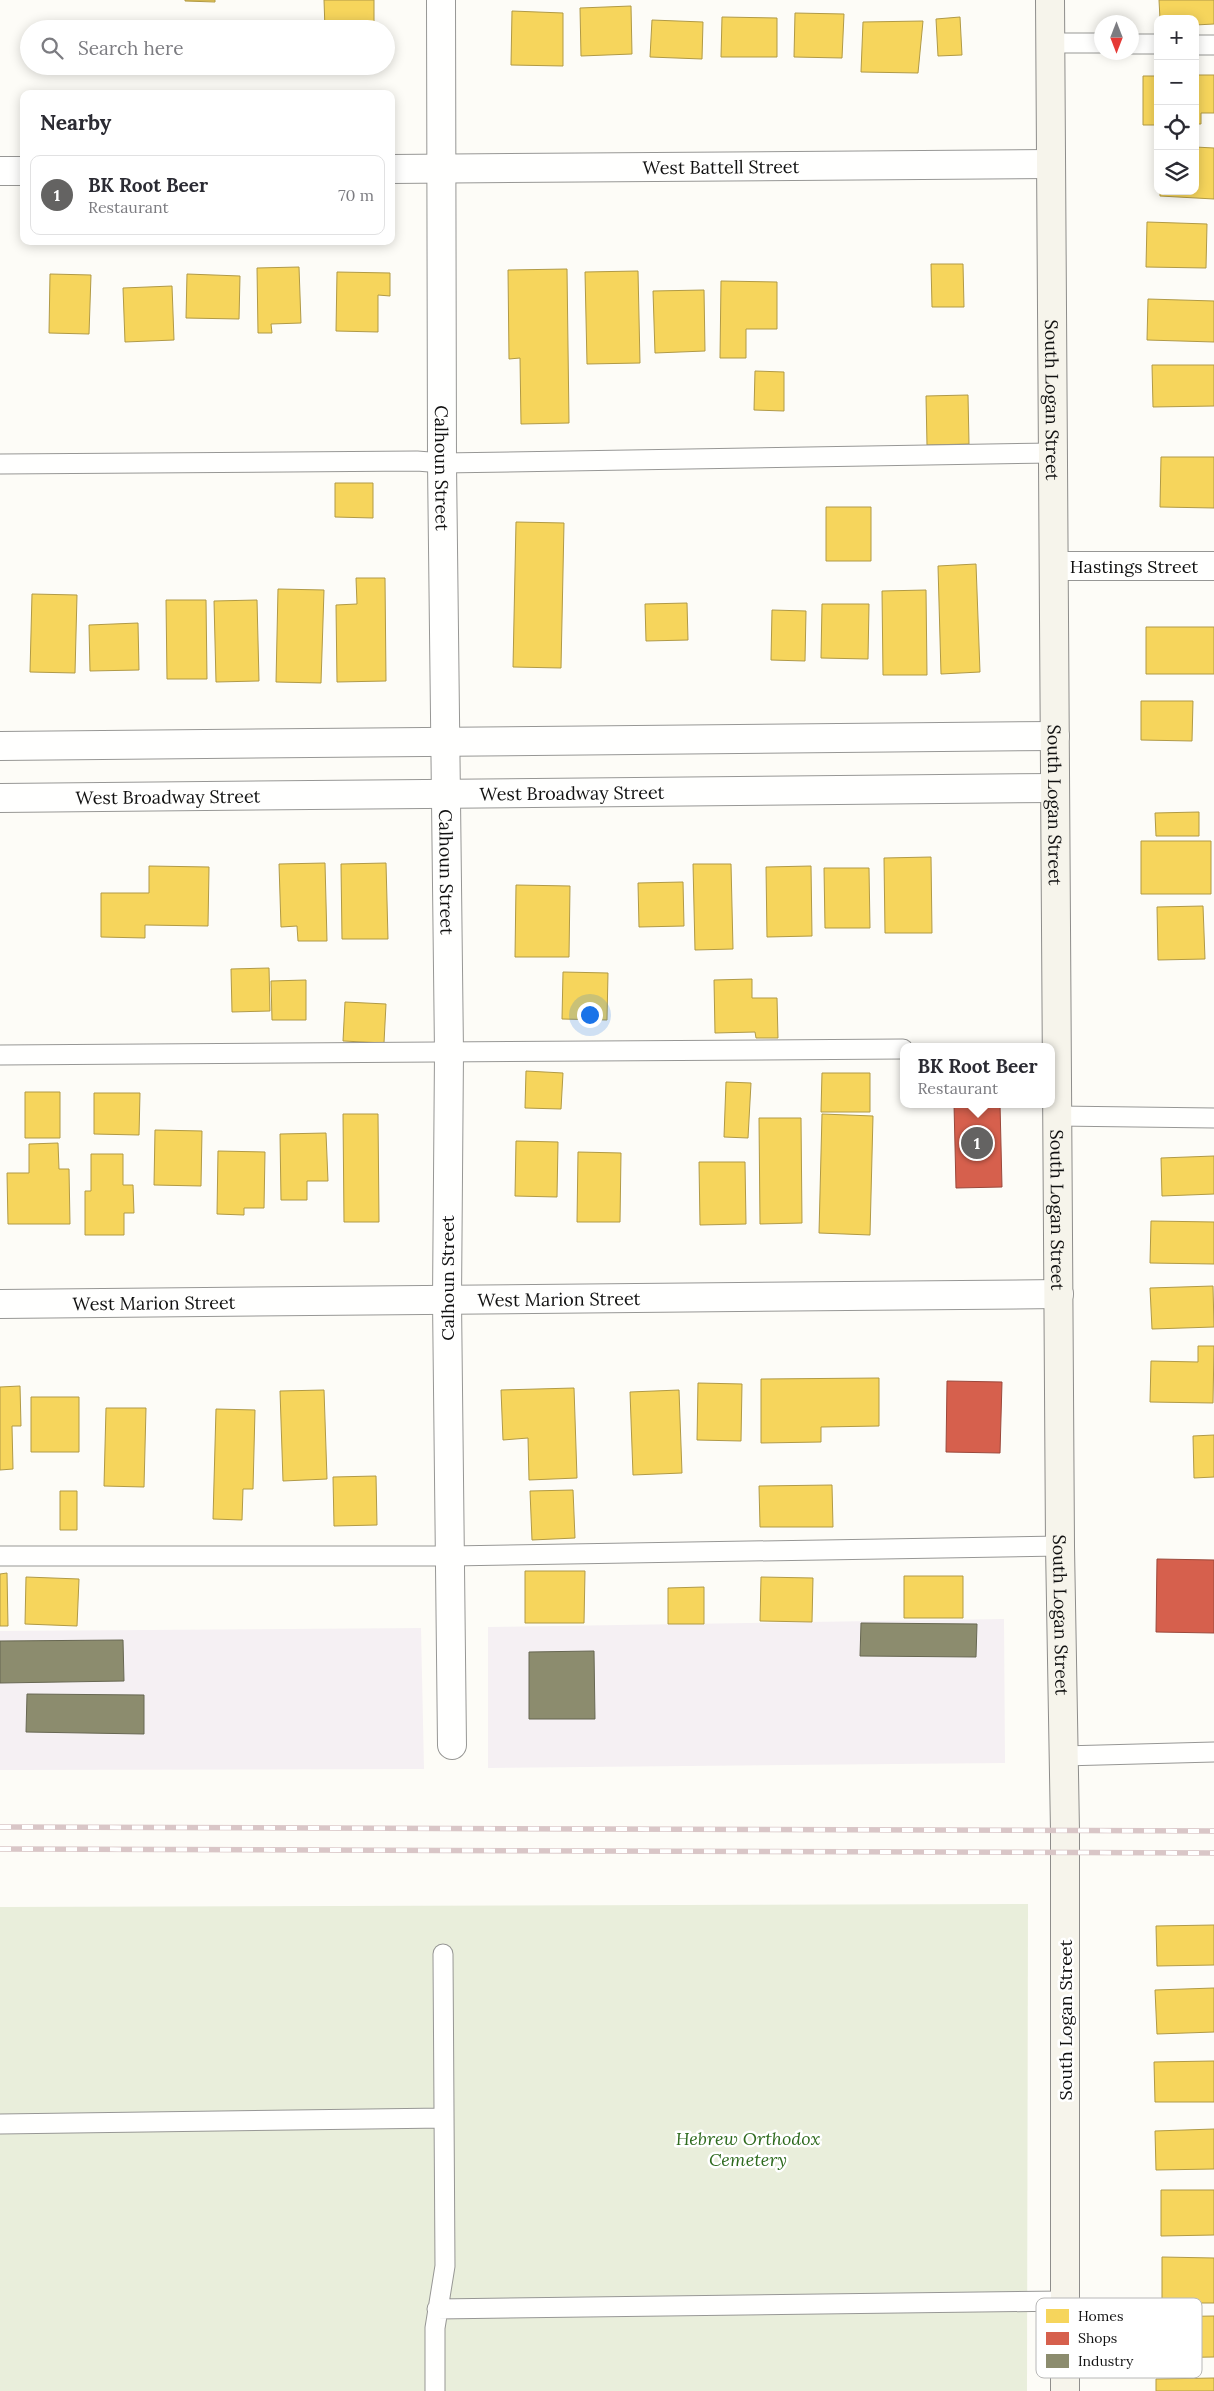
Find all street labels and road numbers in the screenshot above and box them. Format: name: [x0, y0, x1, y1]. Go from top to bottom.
street label: West Battell Street: [642, 154, 800, 179]
street label: South Logan Street: [1041, 319, 1065, 481]
street label: Calhoun Street: [430, 405, 454, 531]
street label: Hastings Street: [1070, 555, 1198, 578]
street label: South Logan Street: [1043, 724, 1067, 886]
street label: West Broadway Street: [479, 780, 665, 805]
street label: West Broadway Street: [75, 784, 261, 809]
street label: Calhoun Street: [435, 809, 459, 935]
street label: South Logan Street: [1046, 1129, 1070, 1291]
street label: Calhoun Street: [436, 1215, 459, 1341]
street label: West Marion Street: [477, 1286, 641, 1311]
street label: West Marion Street: [72, 1290, 236, 1315]
street label: South Logan Street: [1048, 1534, 1074, 1696]
street label: South Logan Street: [1054, 1940, 1077, 2100]

